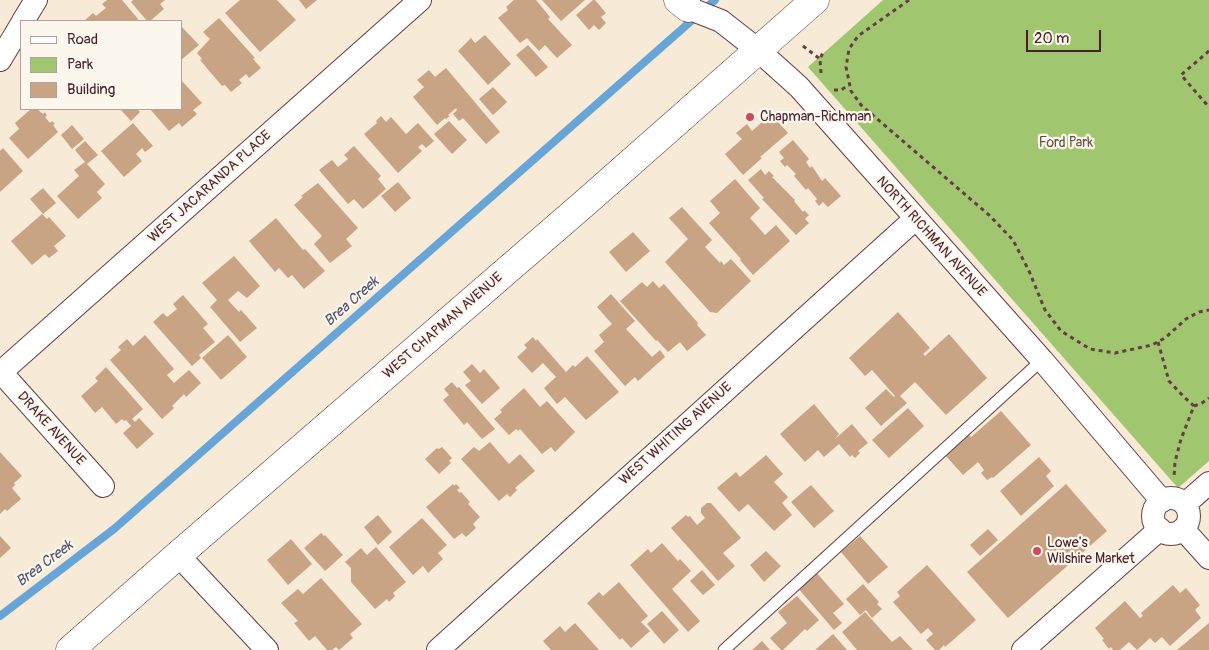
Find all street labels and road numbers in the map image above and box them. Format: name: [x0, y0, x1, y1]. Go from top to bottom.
street label: WEST JACARANDA PLACE: [145, 127, 275, 247]
street label: NORTH RICHMAN AVENUE: [872, 173, 990, 301]
street label: WEST CHAPMAN AVENUE: [380, 269, 506, 383]
street label: WEST WHITING AVENUE: [616, 379, 736, 489]
street label: DRAKE AVENUE: [13, 388, 89, 470]

